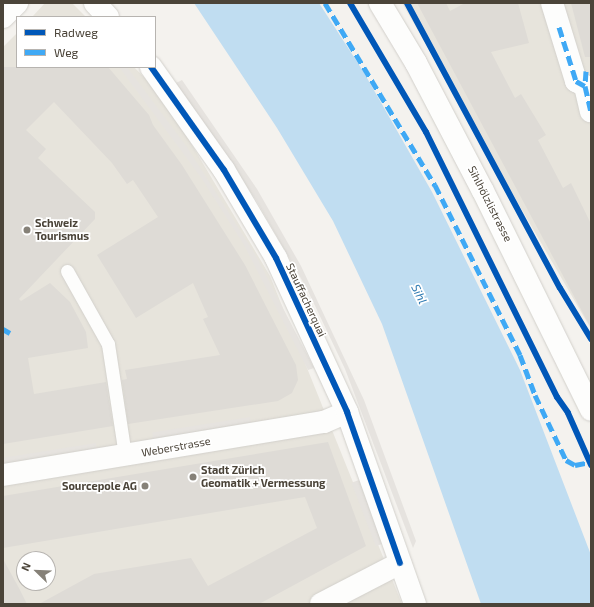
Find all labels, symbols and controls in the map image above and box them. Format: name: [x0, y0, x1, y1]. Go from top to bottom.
legend: [16, 16, 156, 68]
text: Radweg: [54, 25, 98, 39]
text: Weg: [54, 45, 78, 59]
street label: Sihlhölzlistrasse: [465, 164, 515, 244]
place label: Schweiz Tourismus: [35, 217, 89, 243]
marker: Schweiz Tourismus: [22, 225, 32, 235]
street label: Stauffacherquai: [283, 261, 329, 339]
water label: Sihl: [408, 282, 430, 306]
street label: Weberstrasse: [140, 434, 212, 460]
place label: Stadt Zürich Geomatik + Vermessung: [201, 464, 326, 490]
marker: Stadt Zürich Geomatik + Vermessung: [188, 472, 198, 482]
place label: Sourcepole AG: [62, 479, 137, 493]
marker: Sourcepole AG: [140, 481, 150, 491]
north arrow: [16, 551, 56, 591]
text: N: [18, 560, 33, 573]

